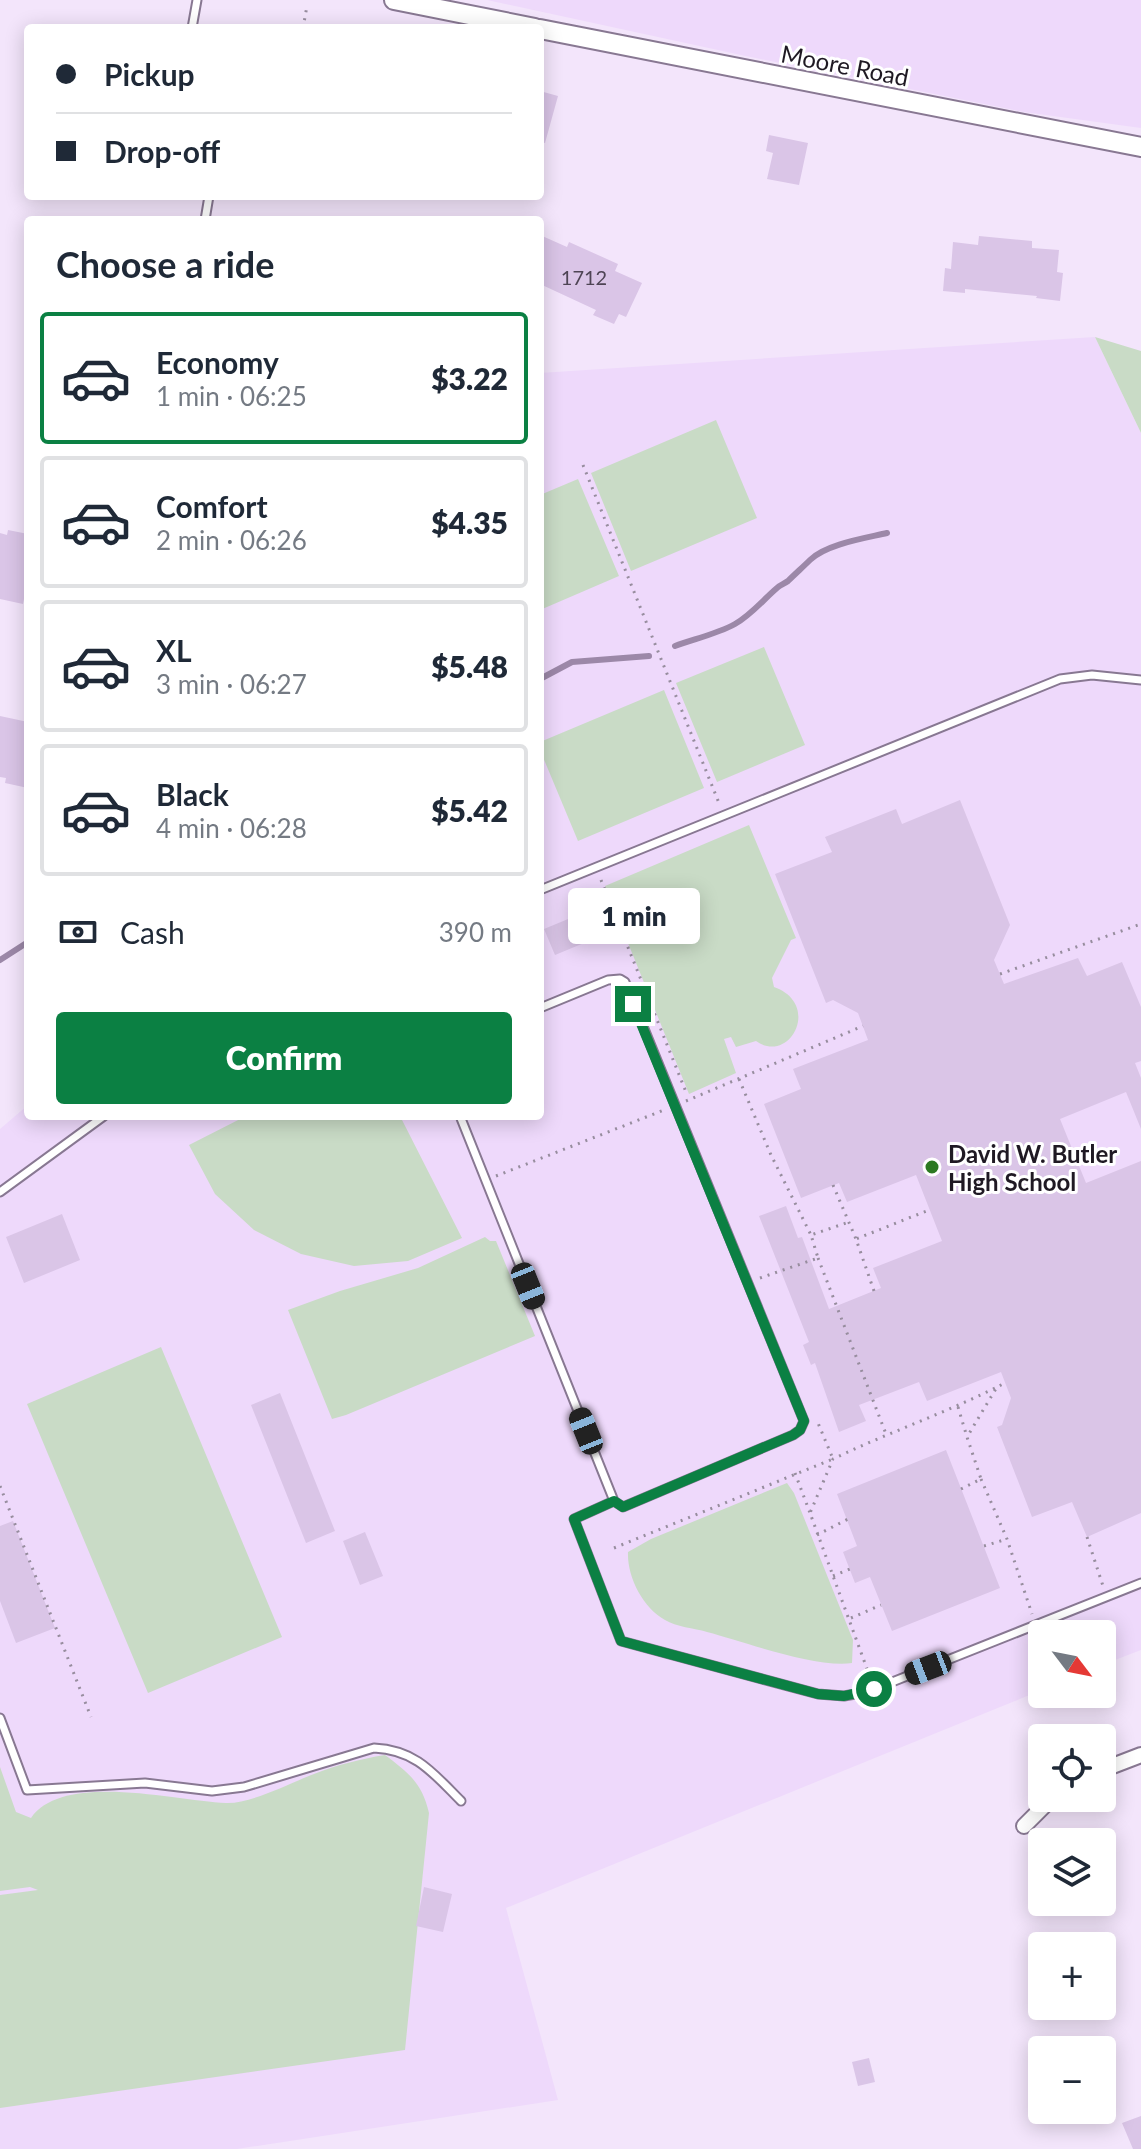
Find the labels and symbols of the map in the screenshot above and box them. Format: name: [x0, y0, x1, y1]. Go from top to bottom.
street label: Moore Road: [779, 38, 911, 92]
house number: 1712: [561, 265, 607, 289]
callout: 1 min: [567, 888, 699, 944]
route end: [615, 986, 651, 1022]
place label: David W. Butler High School: [948, 1139, 1117, 1196]
marker: David W. Butler High School: [923, 1158, 941, 1176]
car: [508, 1259, 548, 1313]
car: [566, 1404, 606, 1458]
north arrow: [1028, 1620, 1116, 1708]
car: [901, 1648, 955, 1688]
route start: [856, 1671, 892, 1707]

